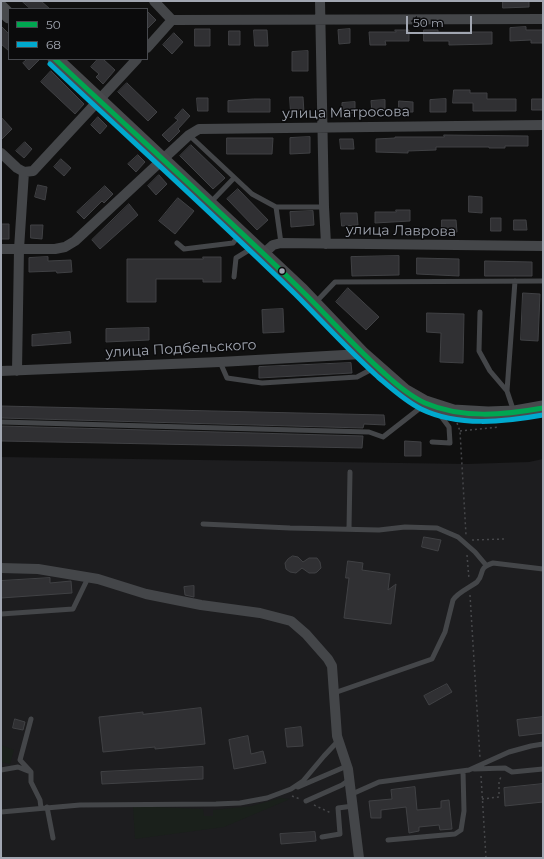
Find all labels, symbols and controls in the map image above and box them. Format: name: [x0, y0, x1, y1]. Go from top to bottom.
legend: [8, 8, 148, 60]
scale bar: [408, 8, 474, 34]
text: 50 m: [413, 15, 444, 30]
text: 50: [46, 17, 61, 32]
text: 68: [46, 37, 61, 52]
street label: улица Матросова: [282, 103, 410, 123]
street label: улица Лаврова: [346, 222, 456, 240]
unlabelled marker: [277, 266, 287, 276]
street label: улица Подбельского: [105, 337, 257, 361]

